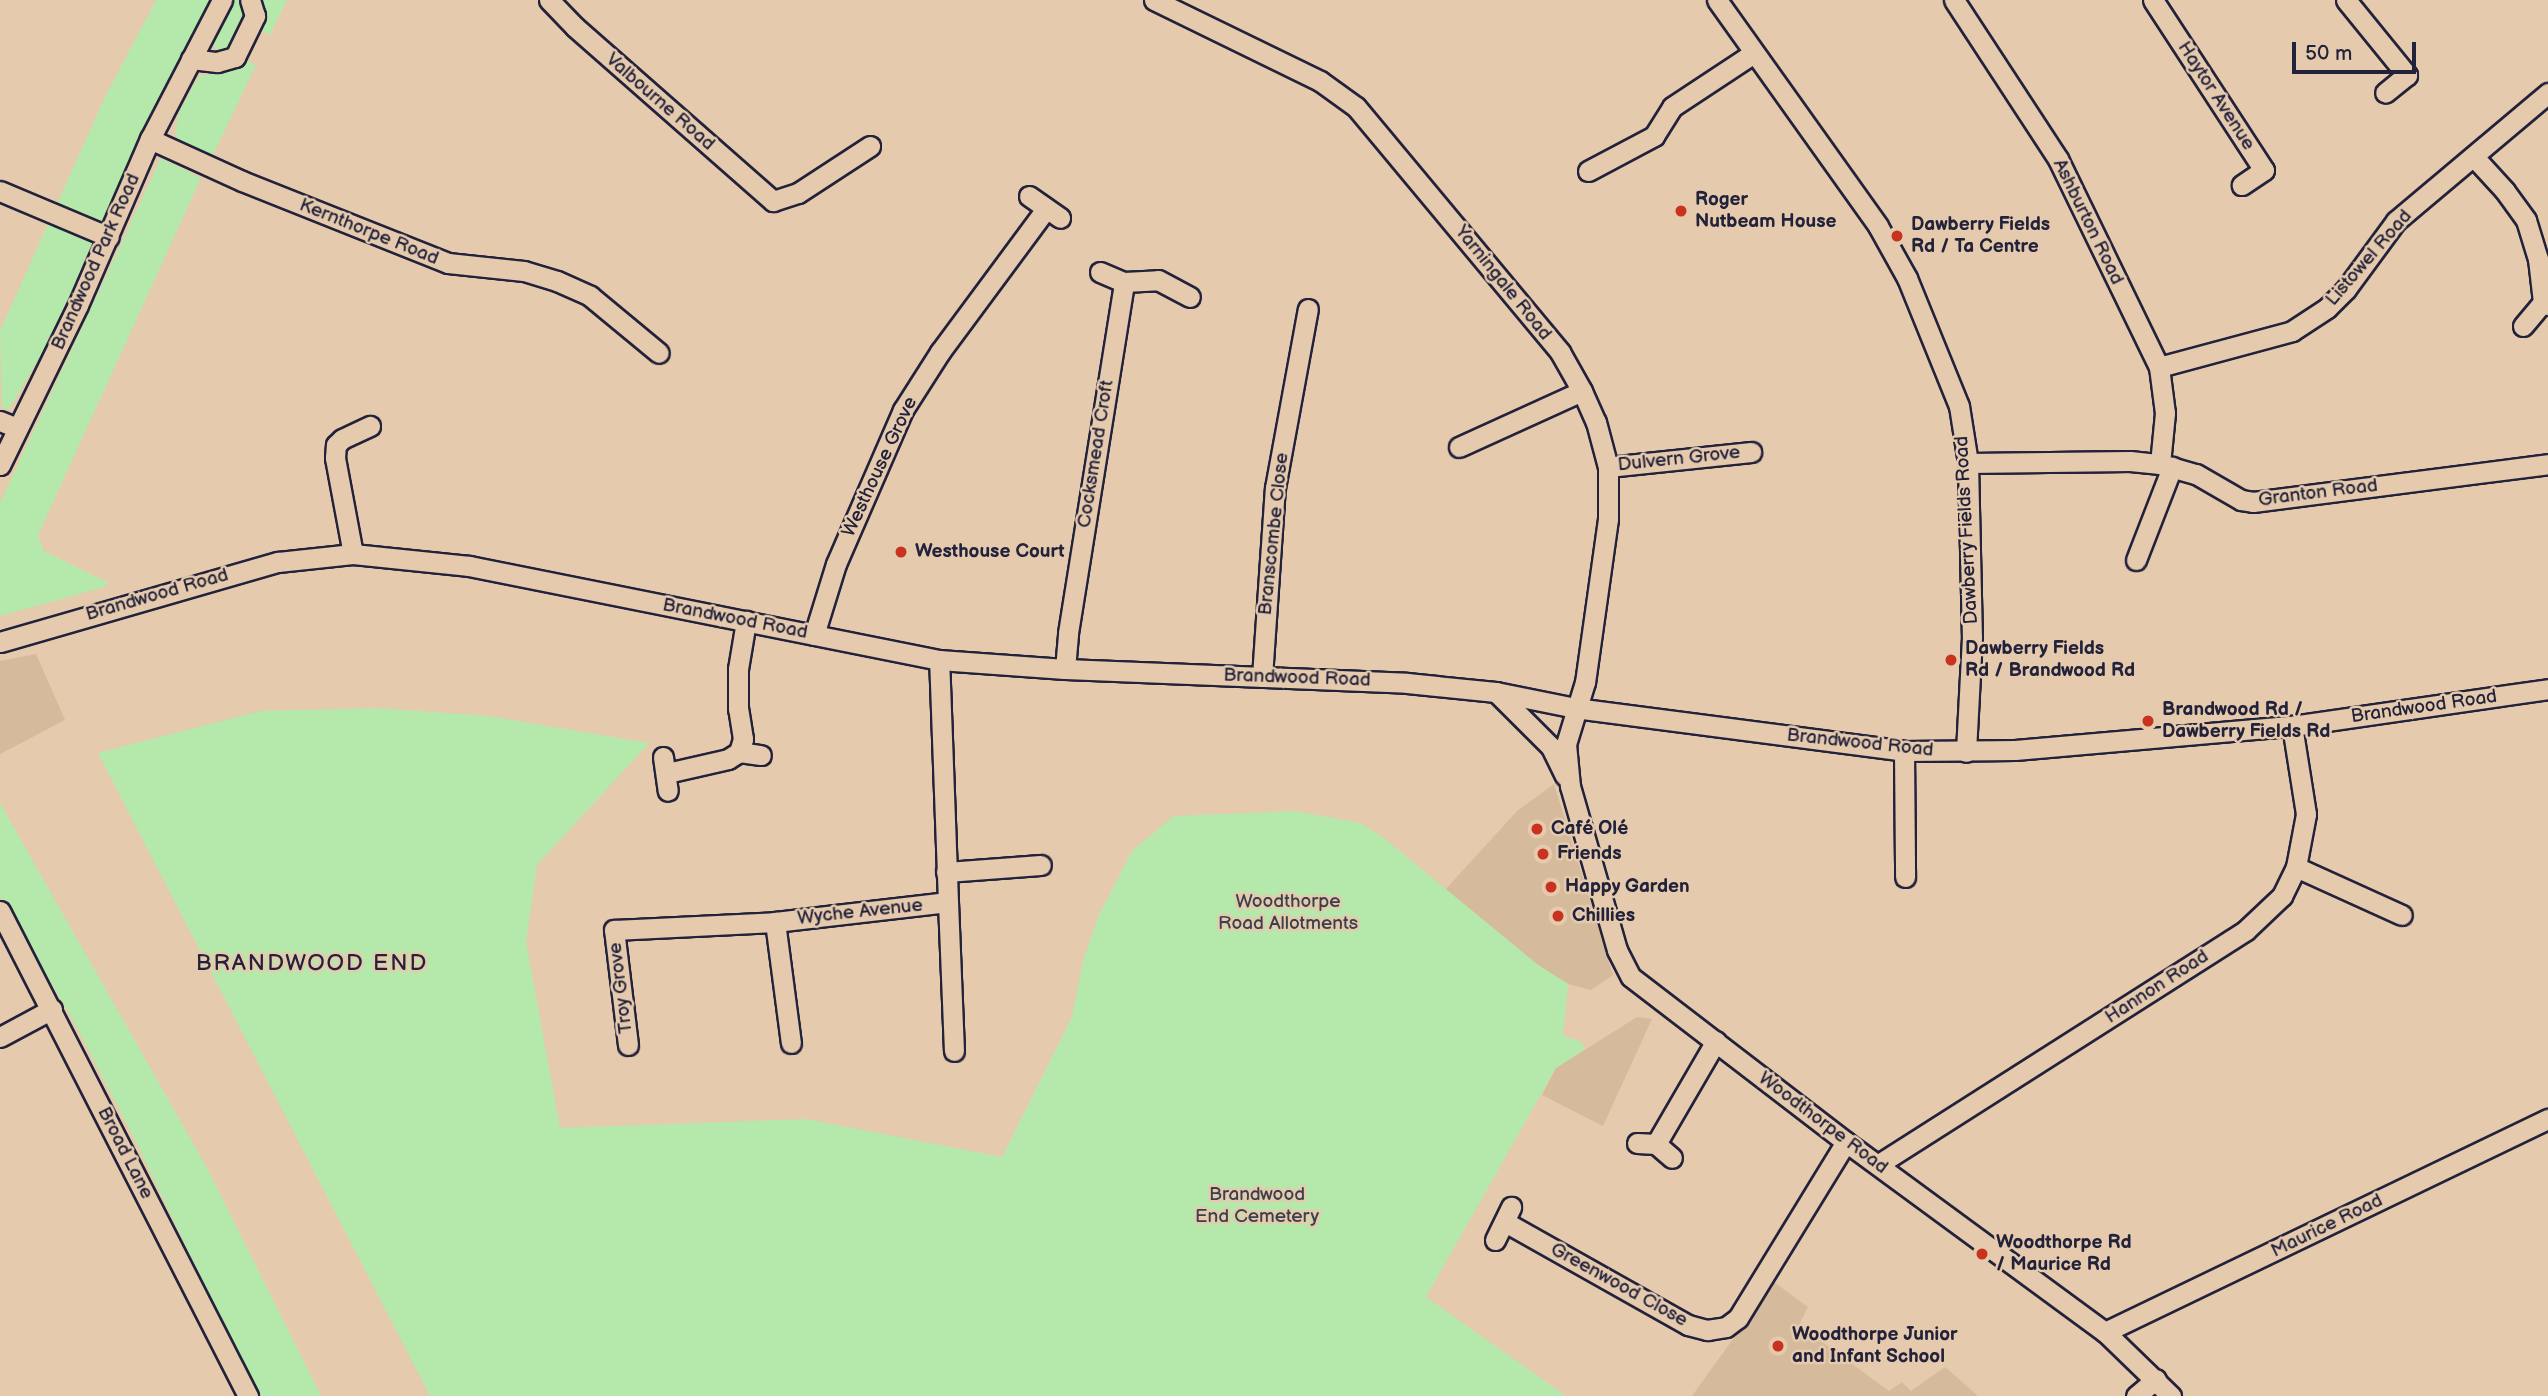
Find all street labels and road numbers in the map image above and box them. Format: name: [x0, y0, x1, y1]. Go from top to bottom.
street label: Haytor Avenue: [2172, 37, 2260, 155]
street label: Valbourne Road: [601, 48, 719, 156]
street label: Ashburton Road: [2048, 155, 2128, 289]
street label: Brandwood Park Road: [47, 170, 145, 354]
street label: Kernthorpe Road: [296, 194, 442, 270]
street label: Listowel Road: [2321, 205, 2417, 311]
street label: Yarningale Road: [1450, 221, 1556, 345]
street label: Cocksmead Croft: [1073, 378, 1119, 530]
street label: Westhouse Grove: [838, 393, 922, 541]
street label: Dawberry Fields Road: [1951, 435, 1983, 625]
street label: Dulvern Grove: [1617, 441, 1741, 477]
street label: Branscombe Close: [1254, 452, 1294, 616]
street label: Granton Road: [2257, 474, 2379, 512]
street label: Brandwood Road: [83, 564, 231, 626]
street label: Brandwood Road: [661, 594, 809, 644]
street label: Brandwood Road: [1223, 664, 1371, 692]
street label: Brandwood Road: [2349, 685, 2499, 729]
street label: Brandwood Road: [1786, 724, 1934, 762]
street label: Wyche Avenue: [796, 894, 924, 930]
street label: Troy Grove: [604, 941, 638, 1035]
street label: Hannon Road: [2101, 945, 2213, 1029]
street label: Woodthorpe Road: [1754, 1067, 1892, 1179]
street label: Broad Lane: [92, 1103, 158, 1203]
street label: Maurice Road: [2267, 1189, 2387, 1263]
street label: Greenwood Close: [1547, 1238, 1691, 1332]

